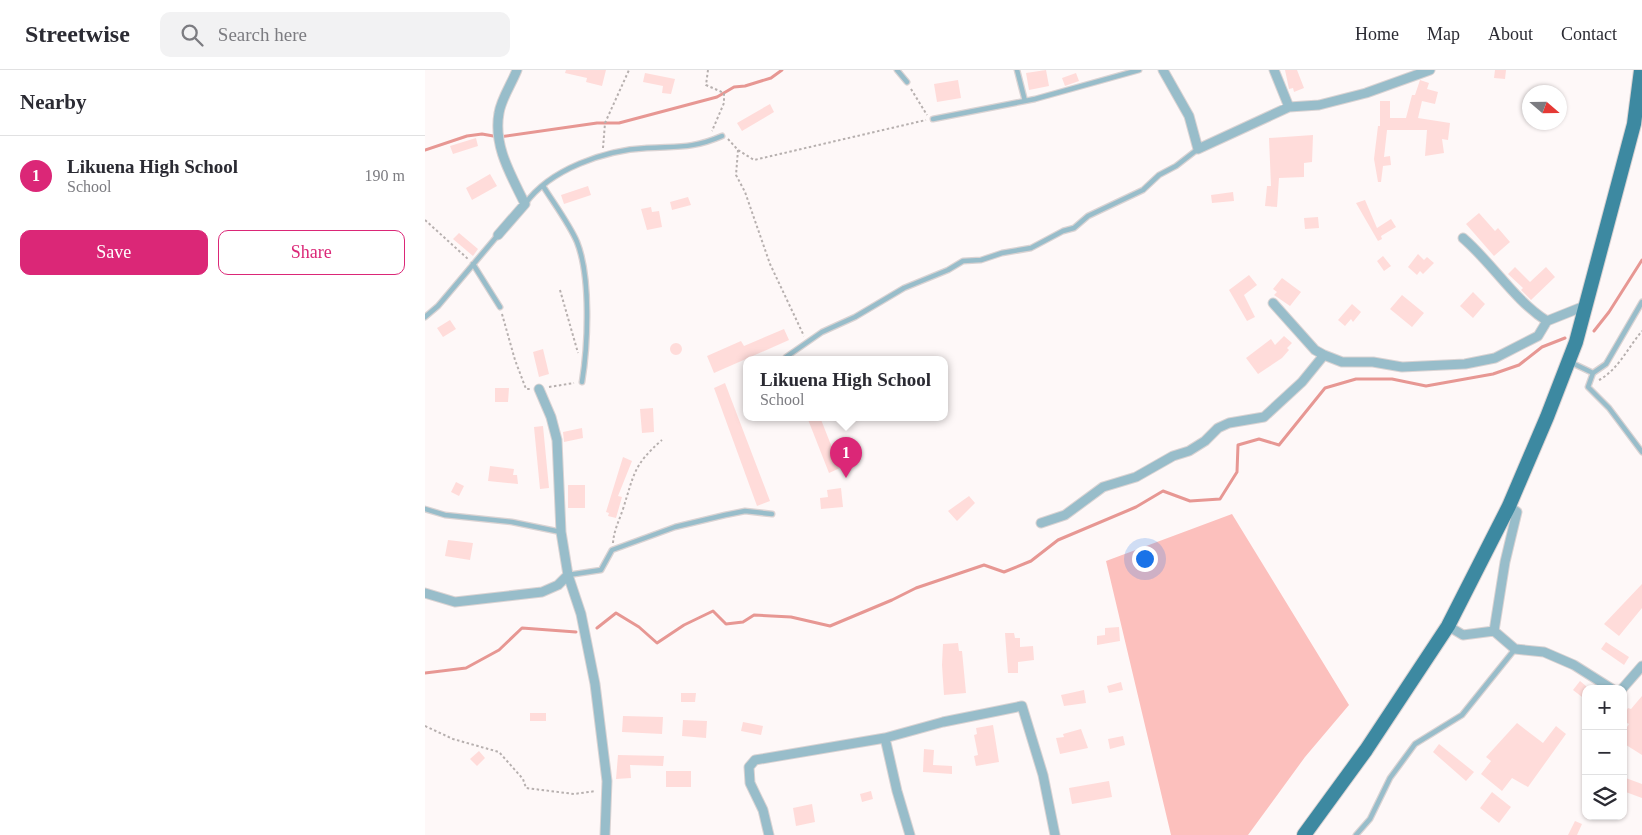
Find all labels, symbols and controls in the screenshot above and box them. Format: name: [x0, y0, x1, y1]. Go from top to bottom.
search box: [160, 12, 510, 57]
text: Streetwise: [25, 21, 130, 47]
icon: search: [178, 21, 206, 49]
text: Search here: [218, 24, 307, 45]
text: Home: [1355, 24, 1399, 44]
text: Map: [1427, 24, 1460, 44]
text: About: [1488, 24, 1533, 44]
text: Contact: [1561, 24, 1617, 44]
north arrow: [1522, 85, 1567, 130]
text: Nearby: [20, 90, 87, 114]
text: Likuena High School: [67, 156, 238, 177]
text: 1: [32, 167, 40, 184]
text: 190 m: [365, 167, 405, 184]
text: School: [67, 178, 111, 195]
button: Save: [20, 230, 208, 275]
button: Share: [218, 230, 405, 275]
popup: [743, 356, 948, 421]
text: Likuena High School: [760, 369, 931, 390]
text: School: [760, 391, 804, 408]
pin: 1: [830, 437, 862, 478]
your location: [1132, 546, 1158, 572]
map controls: [1582, 685, 1627, 820]
button: +: [1582, 685, 1627, 730]
button: −: [1582, 730, 1627, 775]
button: layers: [1582, 775, 1627, 820]

